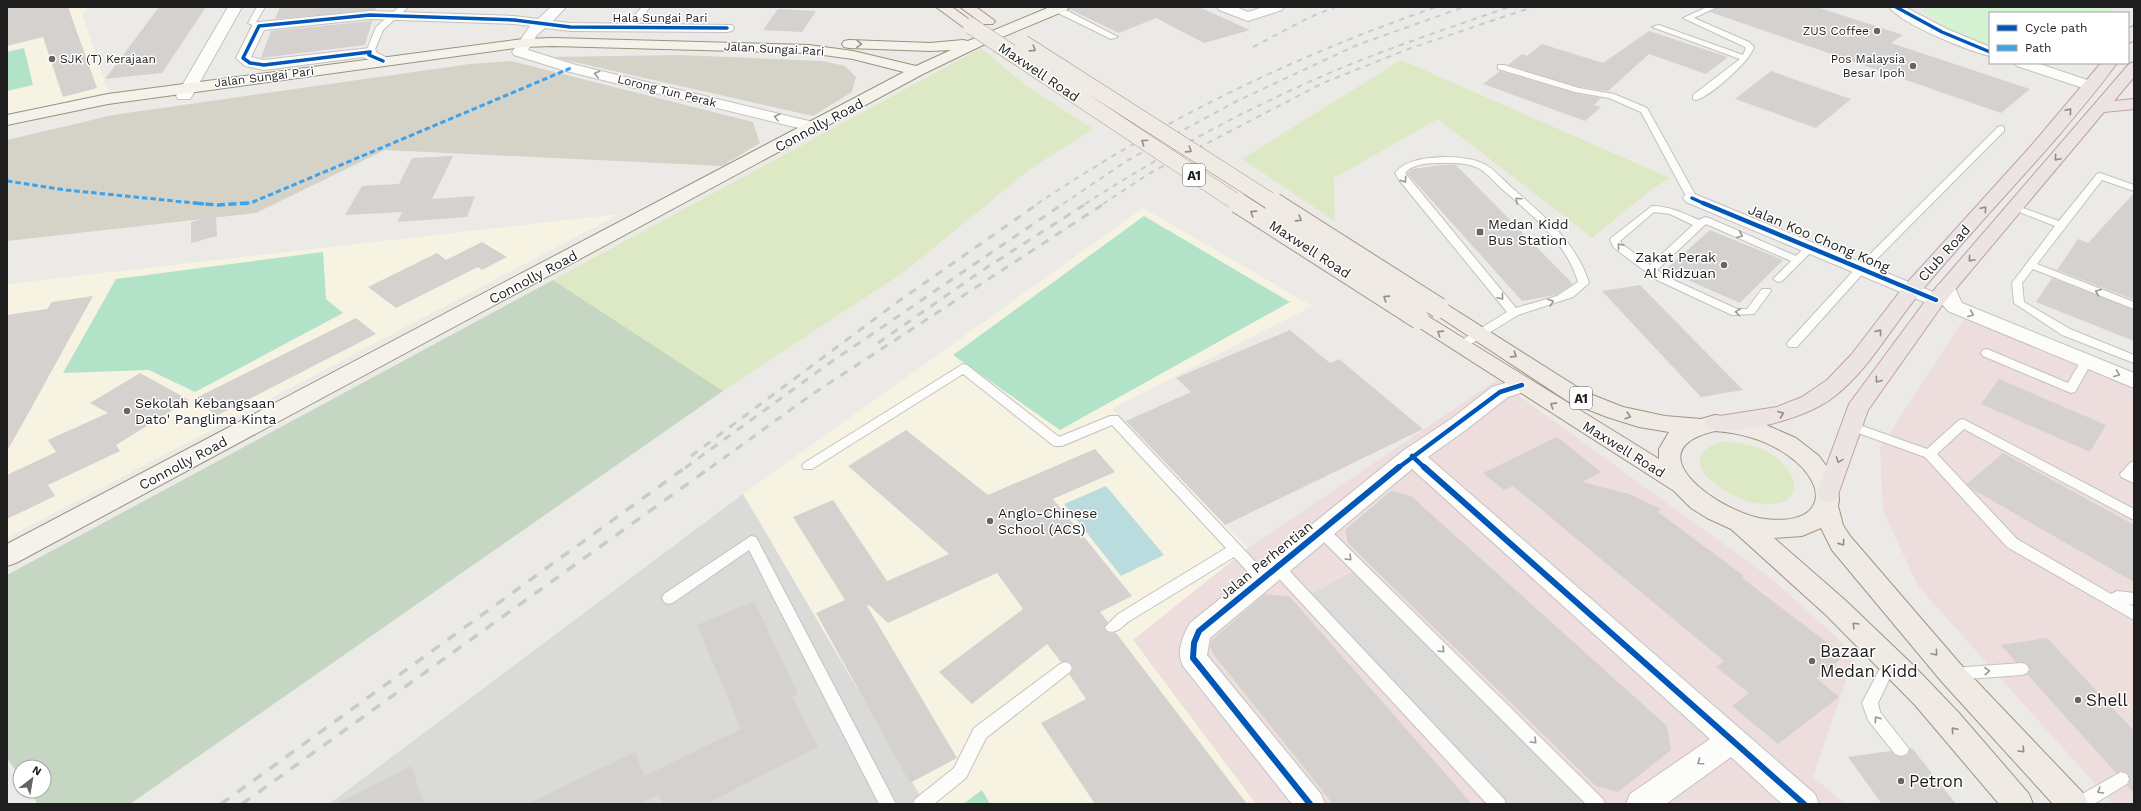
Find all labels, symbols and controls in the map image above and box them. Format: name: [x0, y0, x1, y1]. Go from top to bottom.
street label: Hala Sungai Pari: [613, 11, 707, 25]
legend: [1989, 12, 2129, 64]
text: Cycle path: [2025, 21, 2087, 35]
place label: ZUS Coffee: [1803, 24, 1869, 38]
marker: ZUS Coffee: [1872, 26, 1882, 36]
street label: Jalan Sungai Pari: [723, 39, 825, 59]
street label: Maxwell Road: [996, 39, 1082, 105]
one-way arrow: [856, 40, 862, 49]
text: Path: [2025, 41, 2051, 55]
one-way arrow: [1028, 44, 1035, 51]
place label: SJK (T) Kerajaan: [60, 52, 156, 66]
place label: Pos Malaysia Besar Ipoh: [1831, 52, 1905, 80]
marker: SJK (T) Kerajaan: [47, 54, 57, 64]
marker: Pos Malaysia Besar Ipoh: [1908, 61, 1918, 71]
street label: Jalan Sungai Pari: [213, 64, 315, 90]
one-way arrow: [593, 70, 600, 78]
street label: Lorong Tun Perak: [616, 72, 718, 110]
street label: Connolly Road: [772, 95, 866, 155]
one-way arrow: [2065, 108, 2072, 116]
one-way arrow: [774, 114, 781, 122]
one-way arrow: [1141, 139, 1148, 147]
one-way arrow: [1185, 145, 1192, 152]
one-way arrow: [2054, 154, 2061, 161]
road number: A1: [1183, 164, 1205, 186]
one-way arrow: [1399, 175, 1406, 182]
one-way arrow: [1515, 197, 1523, 204]
street label: Jalan Koo Chong Kong: [1746, 201, 1893, 275]
one-way arrow: [1979, 206, 1986, 214]
one-way arrow: [1250, 210, 1257, 218]
one-way arrow: [1295, 215, 1302, 222]
place label: Medan Kidd Bus Station: [1488, 216, 1569, 248]
street label: Maxwell Road: [1266, 217, 1354, 281]
street label: Club Road: [1915, 222, 1973, 284]
marker: Medan Kidd Bus Station: [1475, 227, 1485, 237]
one-way arrow: [1736, 230, 1744, 238]
one-way arrow: [1618, 243, 1625, 250]
street label: Connolly Road: [486, 247, 580, 307]
place label: Zakat Perak Al Ridzuan: [1635, 249, 1716, 281]
one-way arrow: [1968, 254, 1975, 262]
marker: Zakat Perak Al Ridzuan: [1719, 260, 1729, 270]
one-way arrow: [2094, 288, 2101, 296]
one-way arrow: [1496, 293, 1503, 300]
one-way arrow: [1383, 295, 1390, 303]
one-way arrow: [1548, 298, 1555, 306]
one-way arrow: [1735, 308, 1741, 317]
one-way arrow: [1968, 309, 1975, 317]
one-way arrow: [1437, 330, 1444, 338]
one-way arrow: [1874, 330, 1881, 337]
one-way arrow: [1510, 351, 1517, 358]
one-way arrow: [2114, 370, 2121, 378]
one-way arrow: [1876, 375, 1883, 382]
road number: A1: [1570, 387, 1592, 409]
place label: Sekolah Kebangsaan Dato' Panglima Kinta: [135, 395, 276, 427]
one-way arrow: [1550, 402, 1557, 410]
marker: Sekolah Kebangsaan Dato' Panglima Kinta: [122, 406, 132, 416]
one-way arrow: [1624, 411, 1631, 420]
one-way arrow: [1776, 411, 1784, 419]
street label: Maxwell Road: [1580, 417, 1668, 481]
street label: Connolly Road: [136, 433, 230, 493]
one-way arrow: [1835, 456, 1844, 463]
place label: Anglo-Chinese School (ACS): [998, 505, 1097, 537]
marker: Anglo-Chinese School (ACS): [985, 516, 995, 526]
street label: Jalan Perhentian: [1216, 518, 1316, 602]
one-way arrow: [1837, 539, 1845, 546]
one-way arrow: [1344, 553, 1352, 561]
one-way arrow: [1853, 622, 1860, 630]
place label: Bazaar Medan Kidd: [1820, 641, 1918, 681]
one-way arrow: [1437, 645, 1445, 653]
one-way arrow: [1930, 649, 1937, 656]
marker: Bazaar Medan Kidd: [1807, 656, 1817, 666]
one-way arrow: [1984, 667, 1990, 676]
place label: Shell: [2086, 690, 2128, 710]
marker: Shell: [2073, 695, 2083, 705]
one-way arrow: [1875, 716, 1882, 723]
one-way arrow: [1952, 727, 1959, 735]
one-way arrow: [1529, 736, 1537, 744]
one-way arrow: [2018, 745, 2025, 752]
one-way arrow: [1697, 757, 1704, 765]
north arrow: [12, 759, 52, 799]
text: N: [30, 763, 44, 779]
place label: Petron: [1909, 771, 1963, 791]
marker: Petron: [1896, 776, 1906, 786]
one-way arrow: [2097, 787, 2104, 794]

